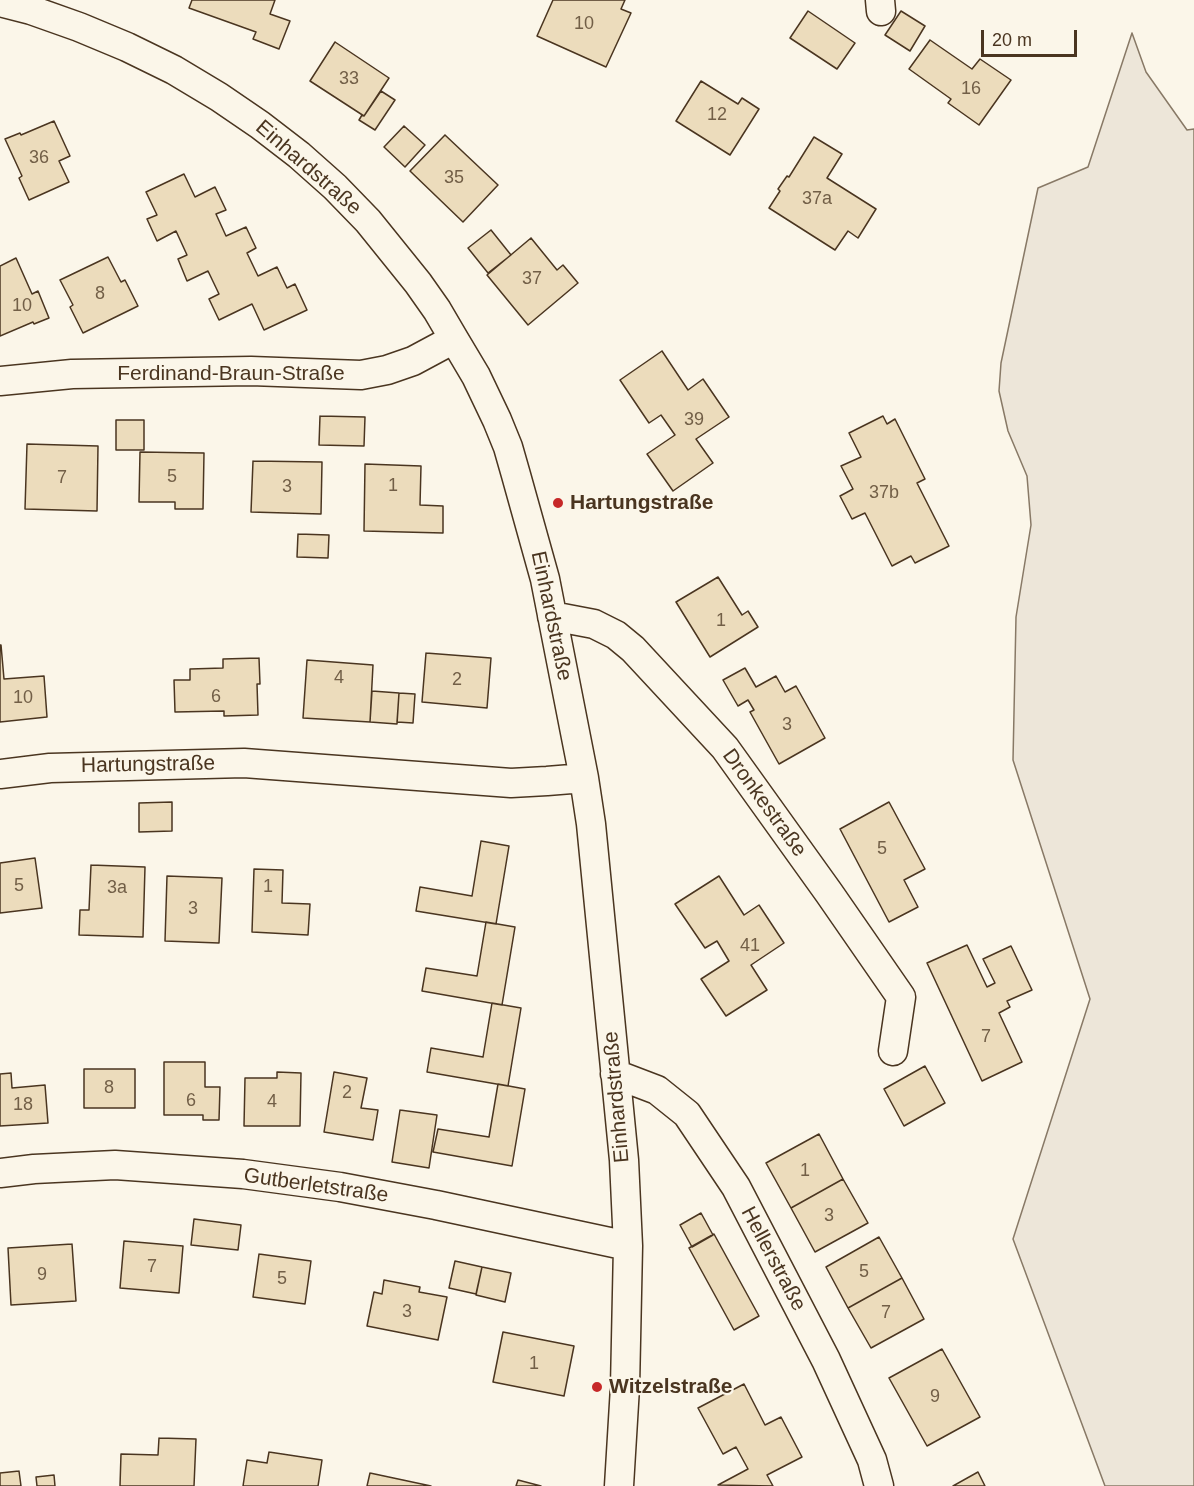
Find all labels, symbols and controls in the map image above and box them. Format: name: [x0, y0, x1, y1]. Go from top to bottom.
house number: 10: [574, 13, 594, 35]
scale bar: [984, 18, 1080, 56]
text: 20 m: [992, 30, 1032, 50]
house number: 33: [339, 68, 359, 90]
house number: 16: [961, 78, 981, 100]
house number: 12: [707, 104, 727, 126]
street label: Einhardstraße: [250, 115, 366, 221]
house number: 36: [29, 147, 49, 169]
house number: 35: [444, 167, 464, 189]
house number: 37a: [802, 188, 832, 210]
house number: 37: [522, 268, 542, 290]
house number: 8: [95, 283, 105, 305]
house number: 10: [12, 295, 32, 317]
street label: Ferdinand-Braun-Straße: [117, 361, 345, 387]
house number: 39: [684, 409, 704, 431]
house number: 5: [167, 466, 177, 488]
house number: 7: [57, 467, 67, 489]
house number: 1: [388, 475, 398, 497]
house number: 3: [282, 476, 292, 498]
house number: 37b: [869, 482, 899, 504]
place label: Hartungstraße: [570, 490, 714, 516]
marker: Hartungstraße: [551, 496, 565, 510]
street label: Einhardstraße: [525, 549, 577, 683]
house number: 1: [716, 610, 726, 632]
house number: 4: [334, 667, 344, 689]
house number: 2: [452, 669, 462, 691]
house number: 6: [211, 686, 221, 708]
house number: 10: [13, 687, 33, 709]
house number: 3: [782, 714, 792, 736]
street label: Dronkestraße: [716, 744, 812, 862]
street label: Hartungstraße: [81, 751, 215, 779]
house number: 5: [877, 838, 887, 860]
house number: 5: [14, 875, 24, 897]
house number: 1: [263, 876, 273, 898]
house number: 3a: [107, 877, 127, 899]
house number: 3: [188, 898, 198, 920]
house number: 41: [740, 935, 760, 957]
house number: 7: [981, 1026, 991, 1048]
street label: Einhardstraße: [599, 1030, 635, 1164]
house number: 8: [104, 1077, 114, 1099]
house number: 2: [342, 1082, 352, 1104]
house number: 6: [186, 1090, 196, 1112]
house number: 4: [267, 1091, 277, 1113]
house number: 18: [13, 1094, 33, 1116]
house number: 1: [800, 1160, 810, 1182]
street label: Gutberletstraße: [242, 1163, 390, 1209]
street label: Hellerstraße: [735, 1203, 811, 1315]
house number: 3: [824, 1205, 834, 1227]
house number: 7: [147, 1256, 157, 1278]
house number: 5: [859, 1261, 869, 1283]
house number: 9: [37, 1264, 47, 1286]
house number: 5: [277, 1268, 287, 1290]
house number: 3: [402, 1301, 412, 1323]
house number: 7: [881, 1302, 891, 1324]
house number: 1: [529, 1353, 539, 1375]
place label: Witzelstraße: [609, 1374, 733, 1400]
marker: Witzelstraße: [590, 1380, 604, 1394]
house number: 9: [930, 1386, 940, 1408]

